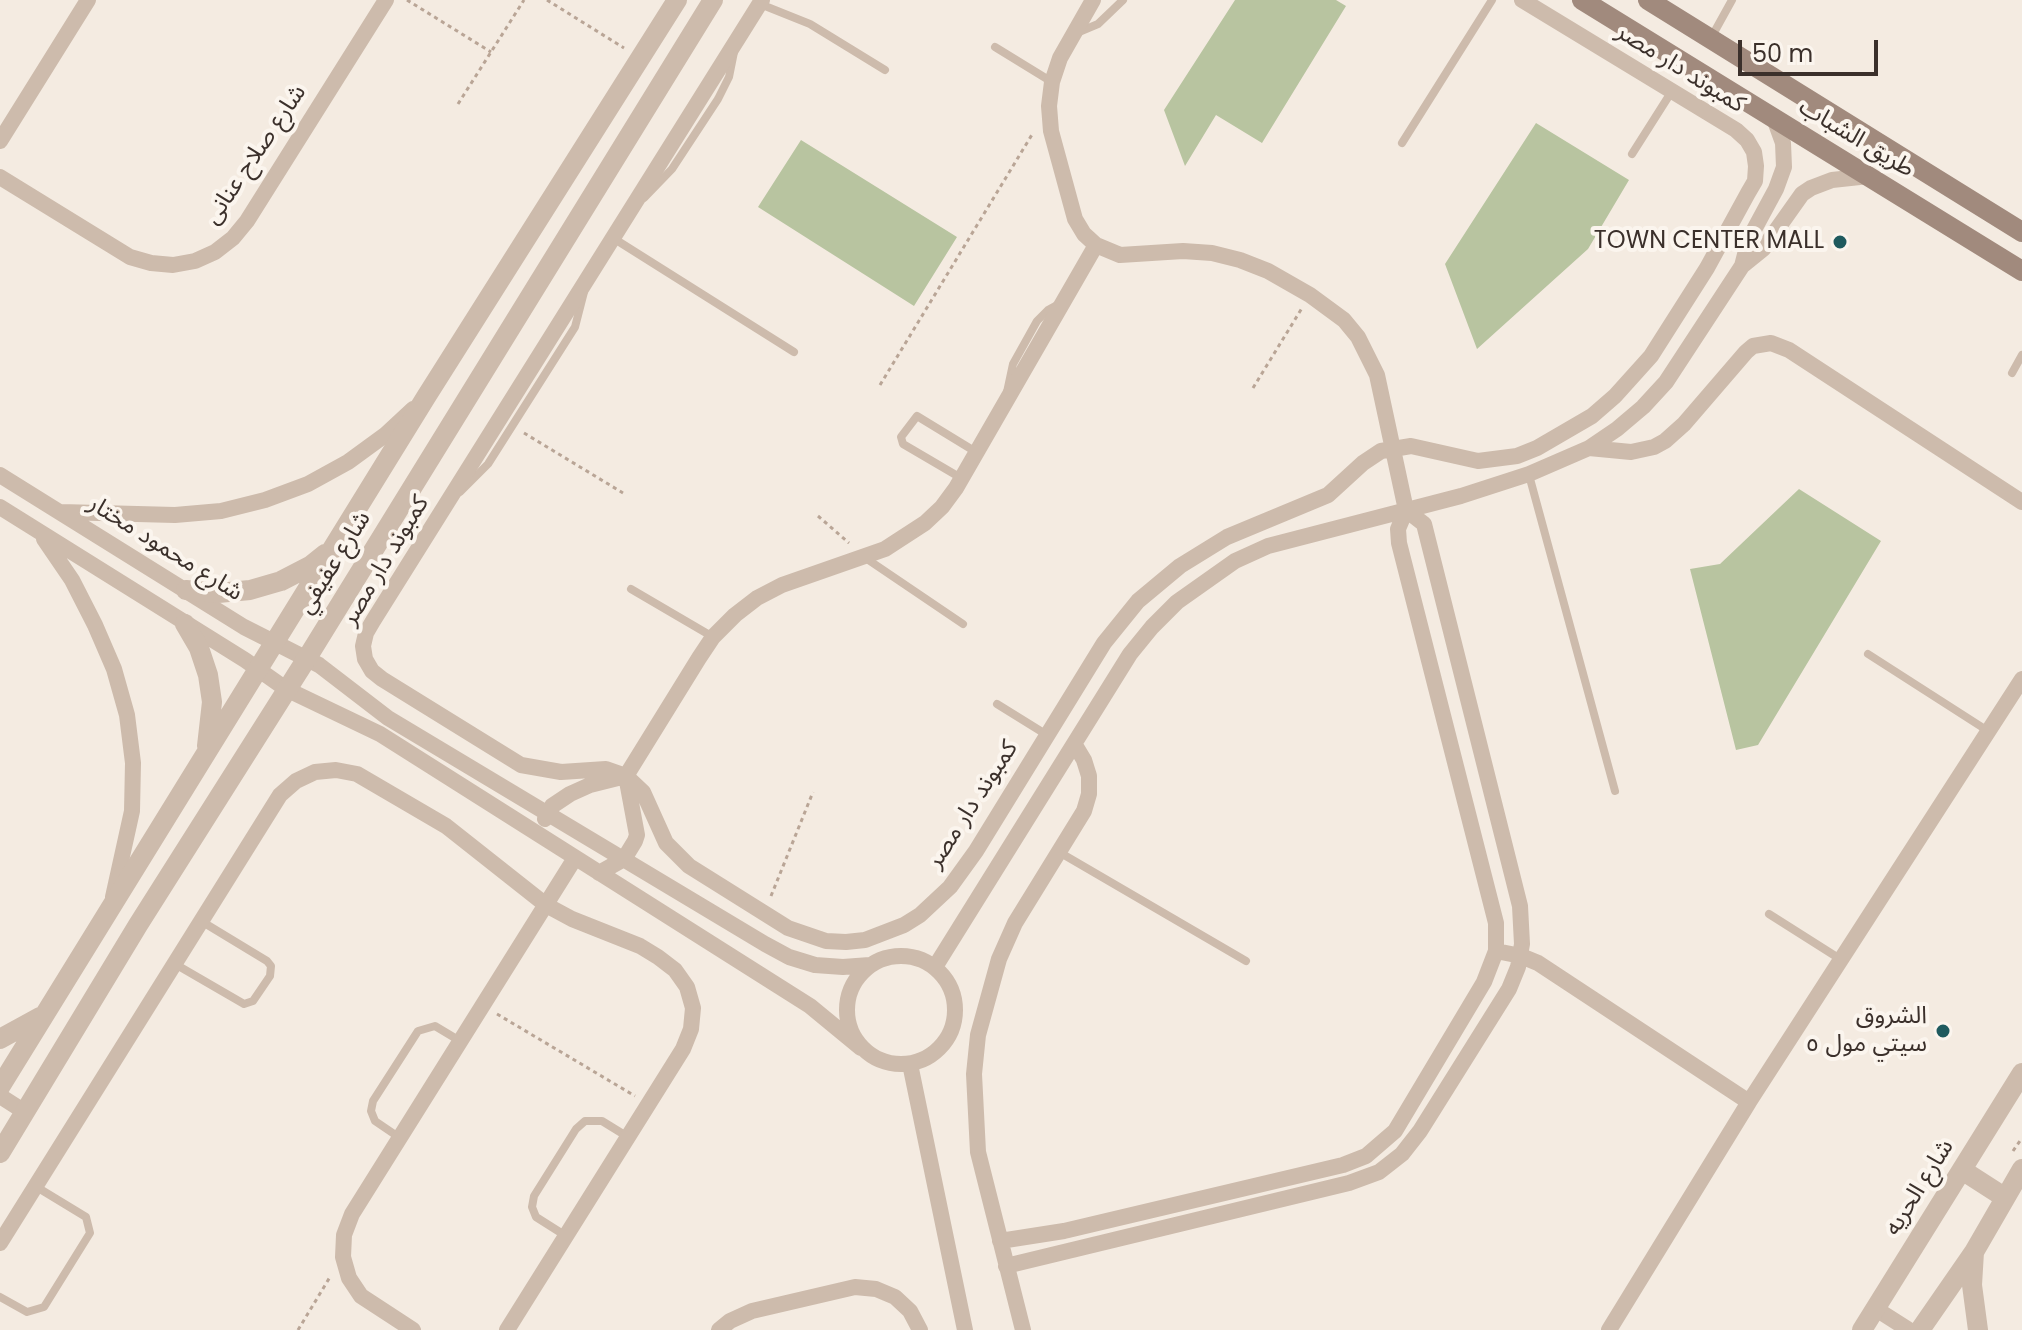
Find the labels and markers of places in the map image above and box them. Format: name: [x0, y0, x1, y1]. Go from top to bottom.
place label: TOWN CENTER MALL: [1594, 228, 1824, 256]
marker: TOWN CENTER MALL: [1831, 233, 1849, 251]
place label: الشروق سيتي مول ٥: [1805, 1003, 1927, 1059]
marker: الشروق سيتي مول ٥: [1934, 1022, 1952, 1040]

